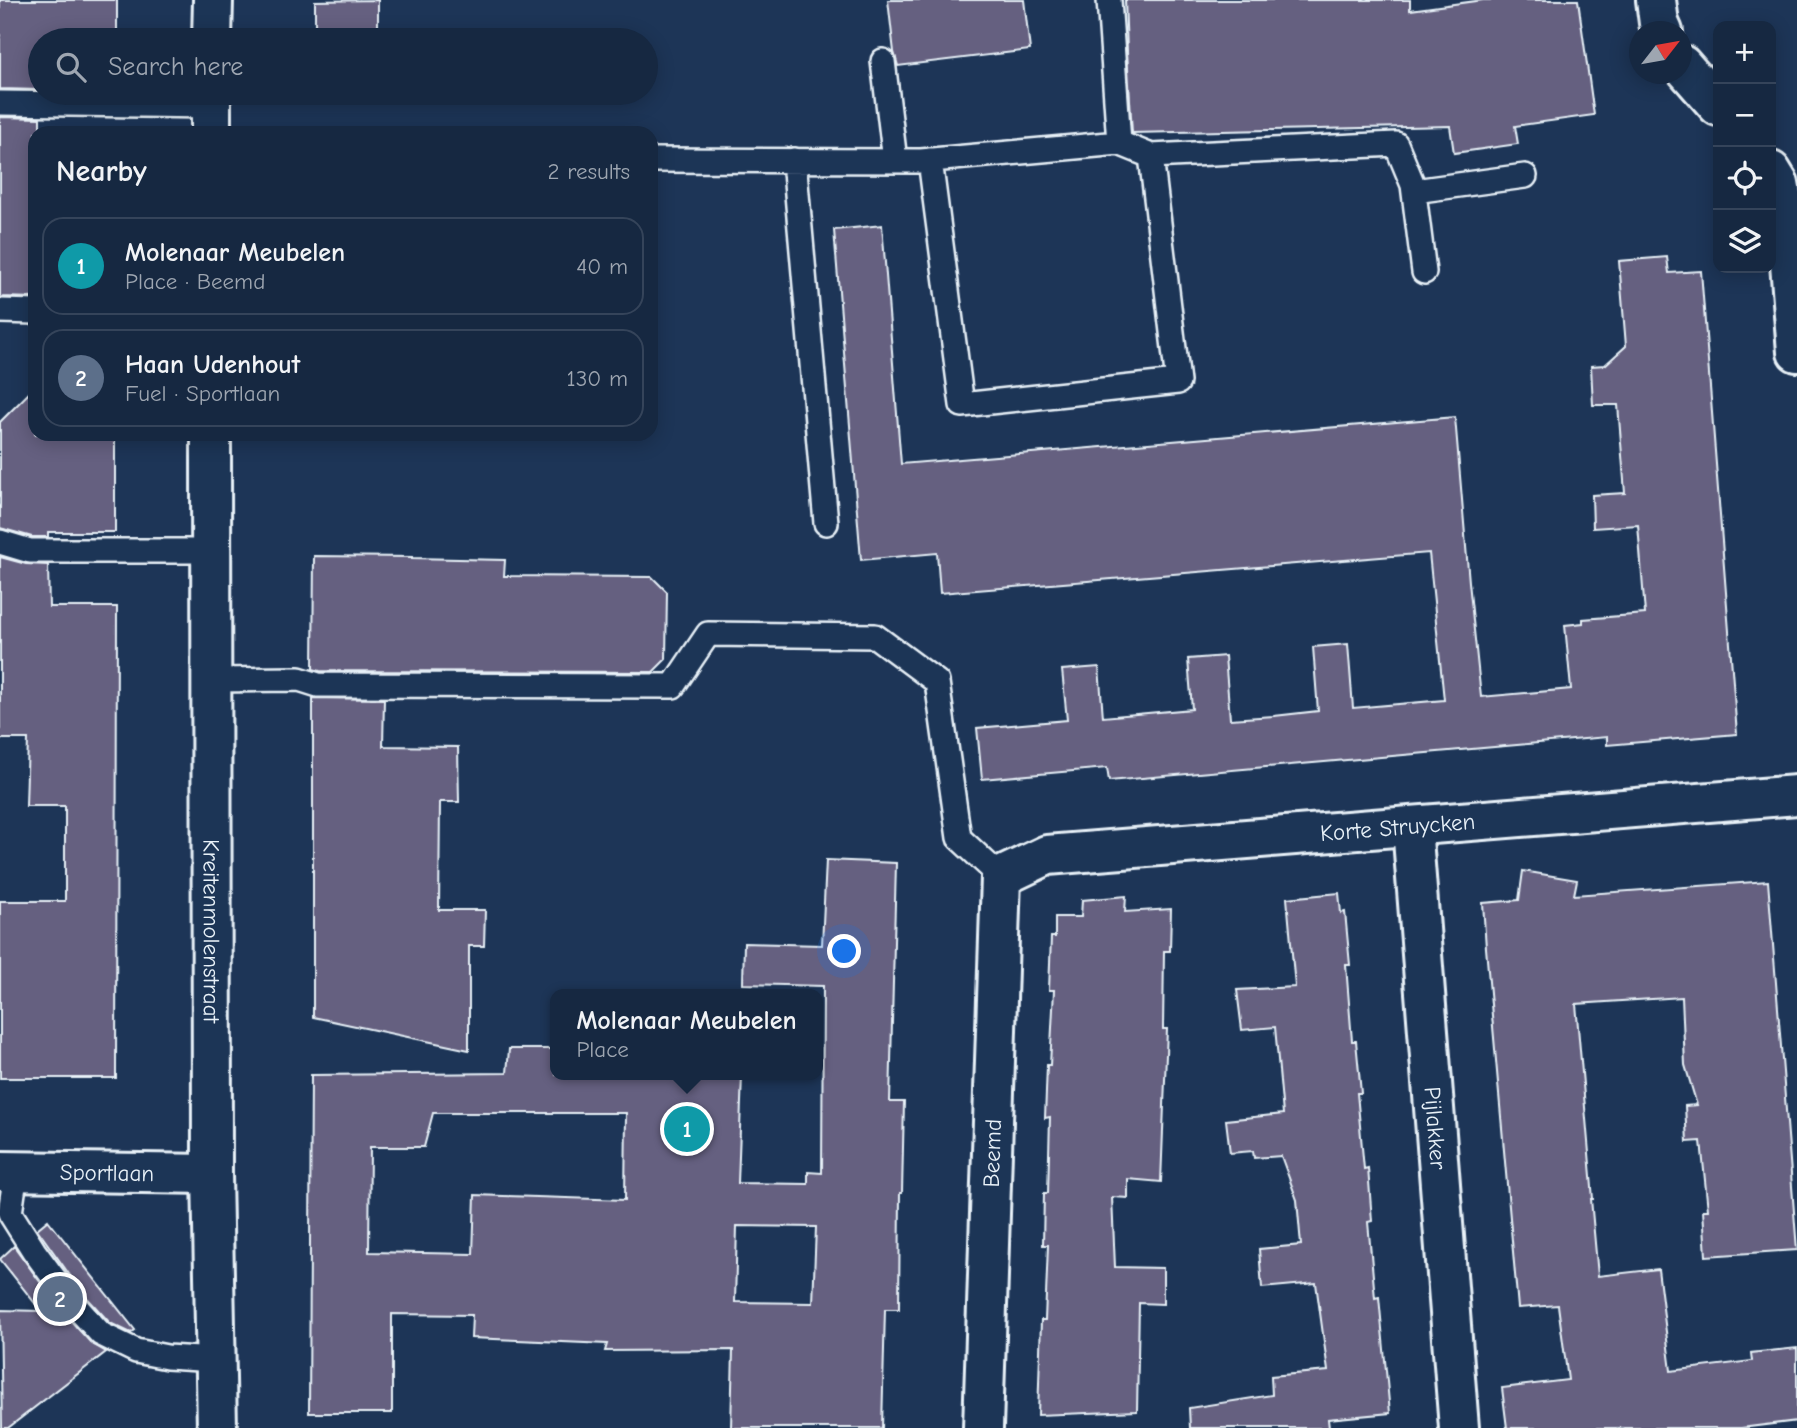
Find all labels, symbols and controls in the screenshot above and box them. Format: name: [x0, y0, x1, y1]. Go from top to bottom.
north arrow: [1629, 21, 1692, 84]
map controls: [1713, 21, 1776, 273]
button: +: [1713, 21, 1776, 84]
search box: [28, 28, 658, 105]
icon: search: [52, 48, 90, 86]
text: Search here: [108, 52, 243, 82]
button: −: [1713, 84, 1776, 147]
button: locate: [1713, 147, 1776, 210]
text: Nearby: [56, 154, 147, 189]
text: 2 results: [548, 158, 630, 185]
button: layers: [1713, 210, 1776, 273]
text: Molenaar Meubelen: [125, 238, 345, 268]
text: 1: [76, 253, 86, 280]
text: 40 m: [576, 253, 628, 280]
text: Place · Beemd: [125, 268, 265, 295]
text: Haan Udenhout: [125, 350, 300, 380]
text: 2: [75, 365, 87, 392]
text: 130 m: [567, 365, 628, 392]
text: Fuel · Sportlaan: [125, 380, 280, 407]
street label: Korte Struycken: [1319, 808, 1476, 847]
street label: Kreitenmolenstraat: [198, 839, 225, 1025]
your location: [827, 934, 861, 968]
popup: [550, 989, 823, 1080]
text: Molenaar Meubelen: [576, 1006, 797, 1036]
text: Place: [576, 1036, 629, 1063]
street label: Pijlakker: [1418, 1086, 1452, 1171]
pin: 1: [664, 1103, 710, 1155]
street label: Beemd: [978, 1118, 1007, 1188]
street label: Sportlaan: [60, 1159, 154, 1187]
pin: 2: [37, 1273, 83, 1325]

